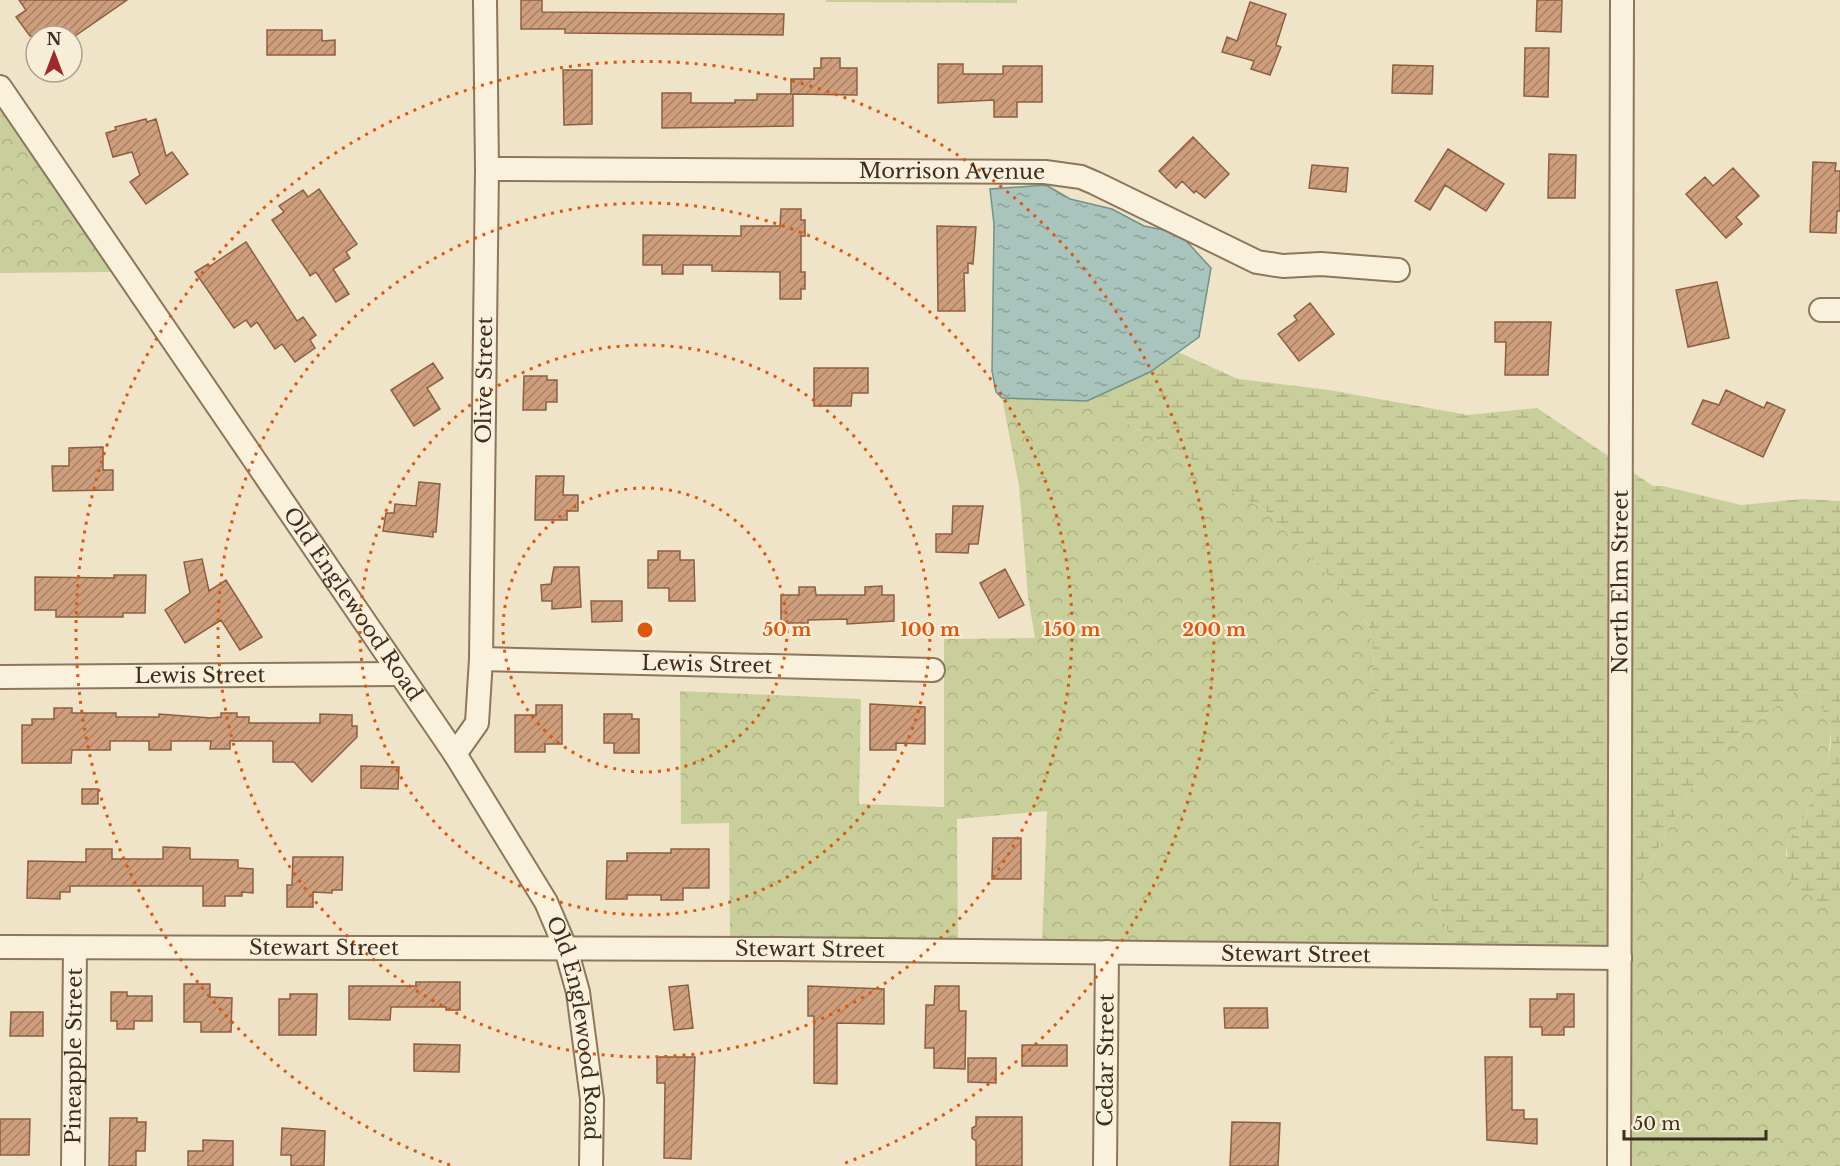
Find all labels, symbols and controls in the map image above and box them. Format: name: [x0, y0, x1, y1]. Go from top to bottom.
north arrow: [24, 24, 84, 84]
text: N: [46, 29, 62, 49]
street label: Morrison Avenue: [859, 158, 1045, 185]
street label: Olive Street: [471, 316, 498, 444]
street label: North Elm Street: [1607, 490, 1634, 674]
street label: Old Englewood Road: [278, 502, 428, 706]
text: 50 m: [763, 619, 812, 641]
text: 100 m: [900, 619, 960, 641]
text: 150 m: [1044, 619, 1101, 641]
text: 200 m: [1182, 619, 1246, 641]
centre of rings: [635, 620, 655, 640]
street label: Lewis Street: [641, 650, 773, 679]
street label: Lewis Street: [134, 662, 266, 689]
street label: Old Englewood Road: [540, 912, 605, 1141]
street label: Stewart Street: [249, 935, 399, 961]
street label: Stewart Street: [735, 936, 885, 963]
street label: Stewart Street: [1221, 941, 1371, 968]
street label: Pineapple Street: [60, 968, 88, 1144]
street label: Cedar Street: [1092, 993, 1120, 1127]
scale bar: [1624, 1103, 1766, 1141]
text: 50 m: [1633, 1113, 1681, 1135]

